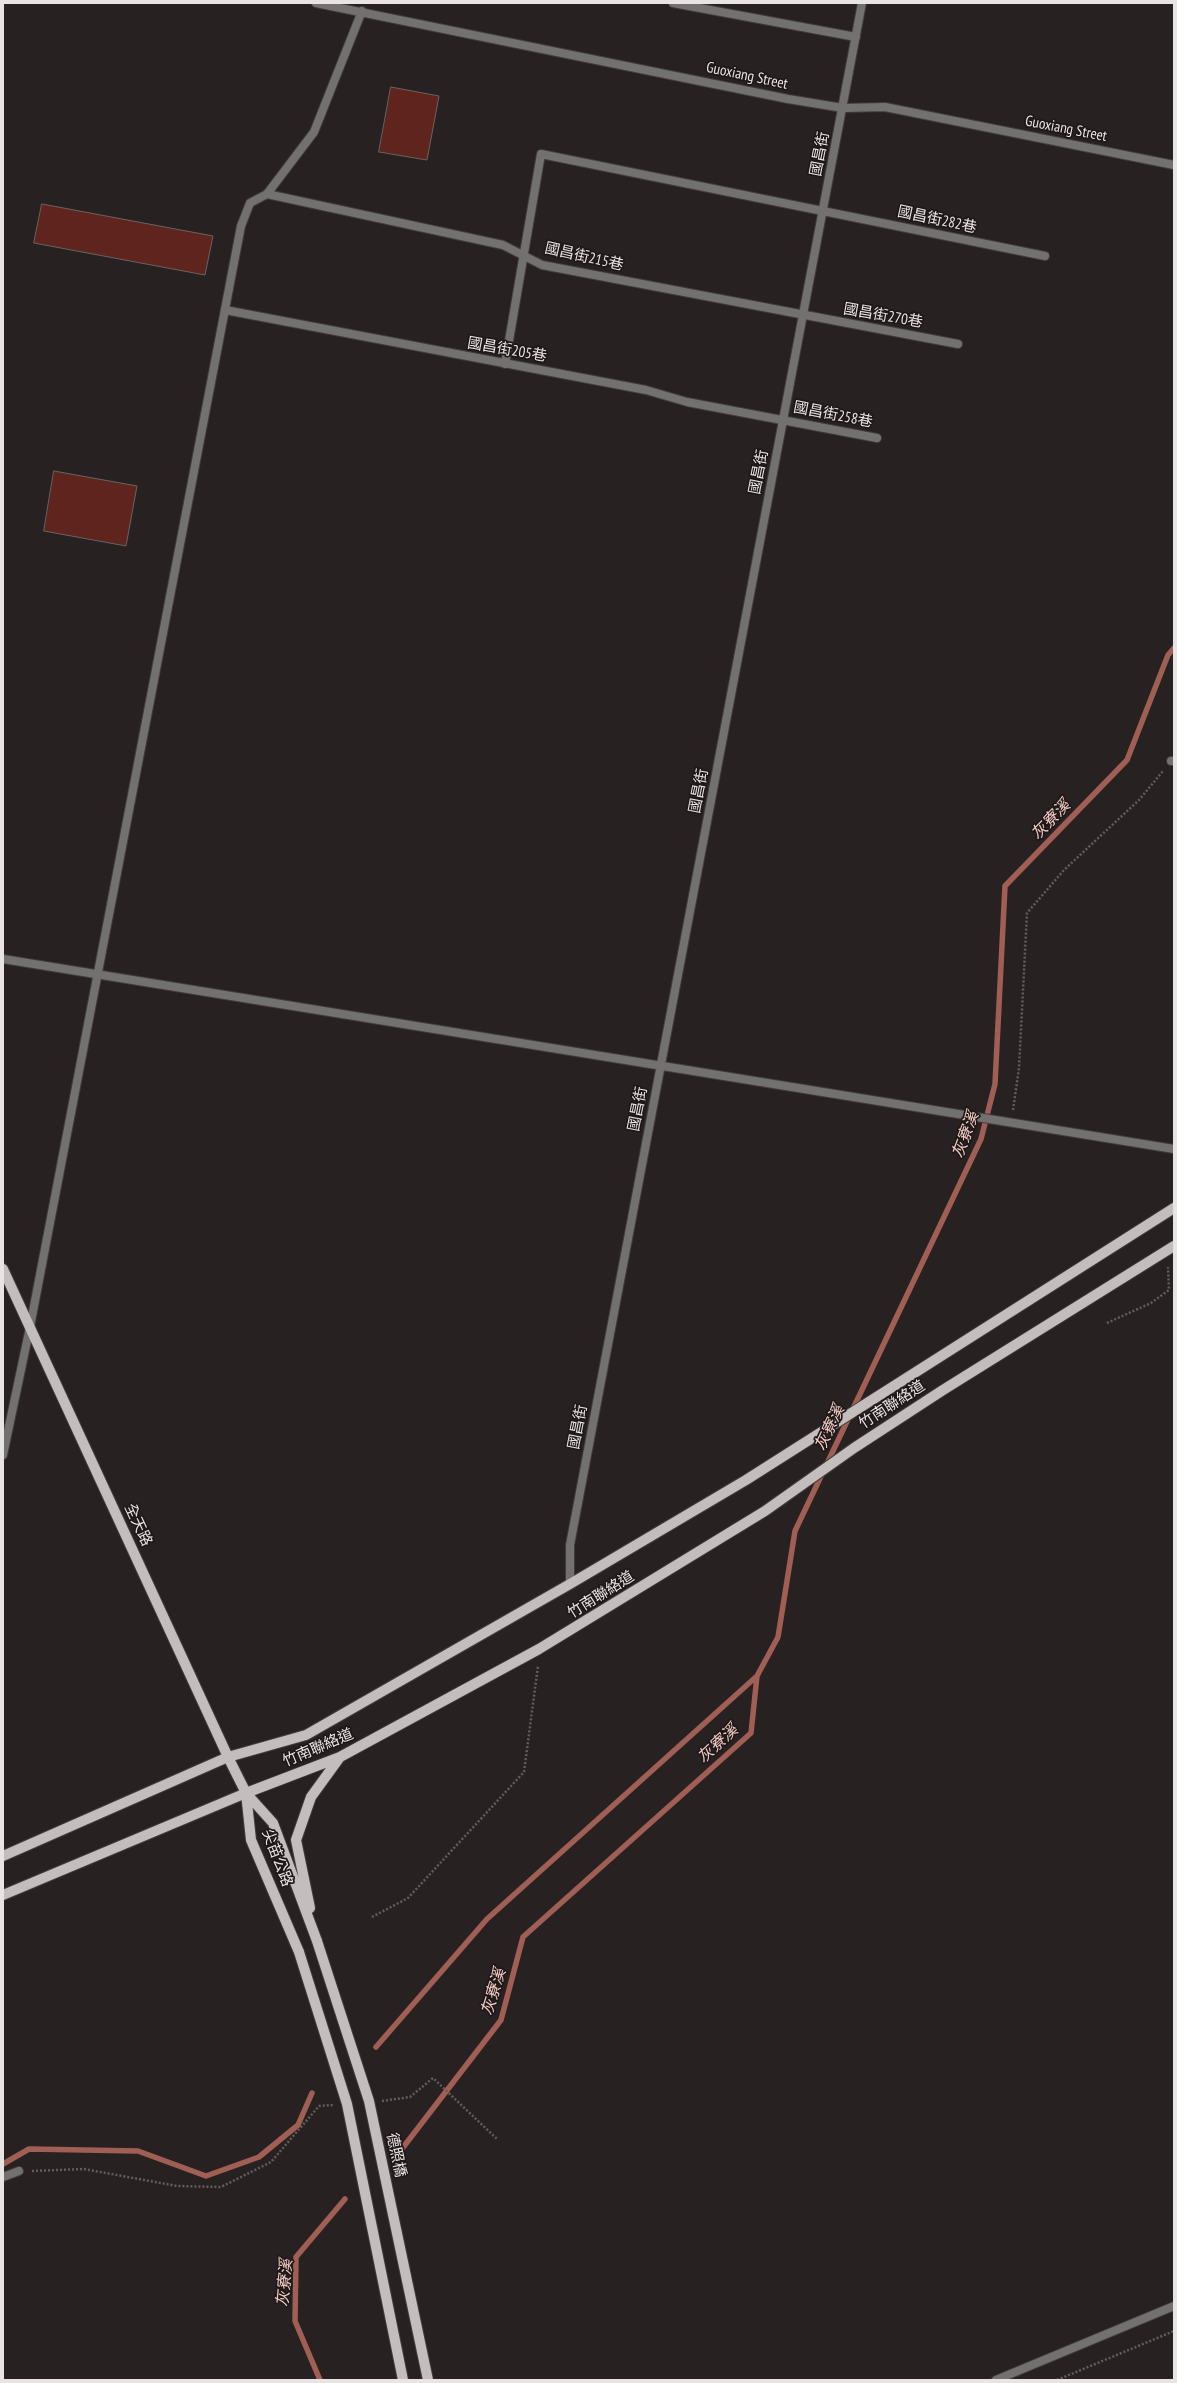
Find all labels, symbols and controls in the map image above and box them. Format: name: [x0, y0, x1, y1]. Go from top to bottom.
street label: Guoxiang Street: [705, 59, 789, 93]
street label: Guoxiang Street: [1024, 112, 1108, 146]
street label: 國昌街: [807, 130, 833, 178]
street label: 國昌街282巷: [896, 203, 978, 237]
street label: 國昌街215巷: [543, 239, 625, 275]
street label: 國昌街270巷: [842, 300, 924, 332]
street label: 國昌街205巷: [466, 334, 548, 366]
street label: 國昌街258巷: [792, 399, 874, 431]
street label: 國昌街: [746, 448, 772, 496]
street label: 國昌街: [686, 767, 712, 815]
water label: 灰寮溪: [1027, 796, 1075, 844]
street label: 國昌街: [625, 1085, 651, 1133]
water label: 灰寮溪: [949, 1109, 983, 1161]
street label: 竹南聯絡道: [856, 1377, 928, 1433]
water label: 灰寮溪: [811, 1402, 849, 1454]
street label: 國昌街: [565, 1403, 591, 1451]
street label: 全天路: [120, 1501, 156, 1549]
street label: 竹南聯絡道: [564, 1567, 638, 1623]
water label: 灰寮溪: [694, 1721, 742, 1767]
street label: 竹南聯絡道: [280, 1725, 356, 1771]
street label: 尖苗公路: [258, 1827, 296, 1889]
water label: 灰寮溪: [478, 1966, 510, 2018]
street label: 德照橋: [383, 2131, 409, 2179]
water label: 灰寮溪: [273, 2258, 297, 2308]

